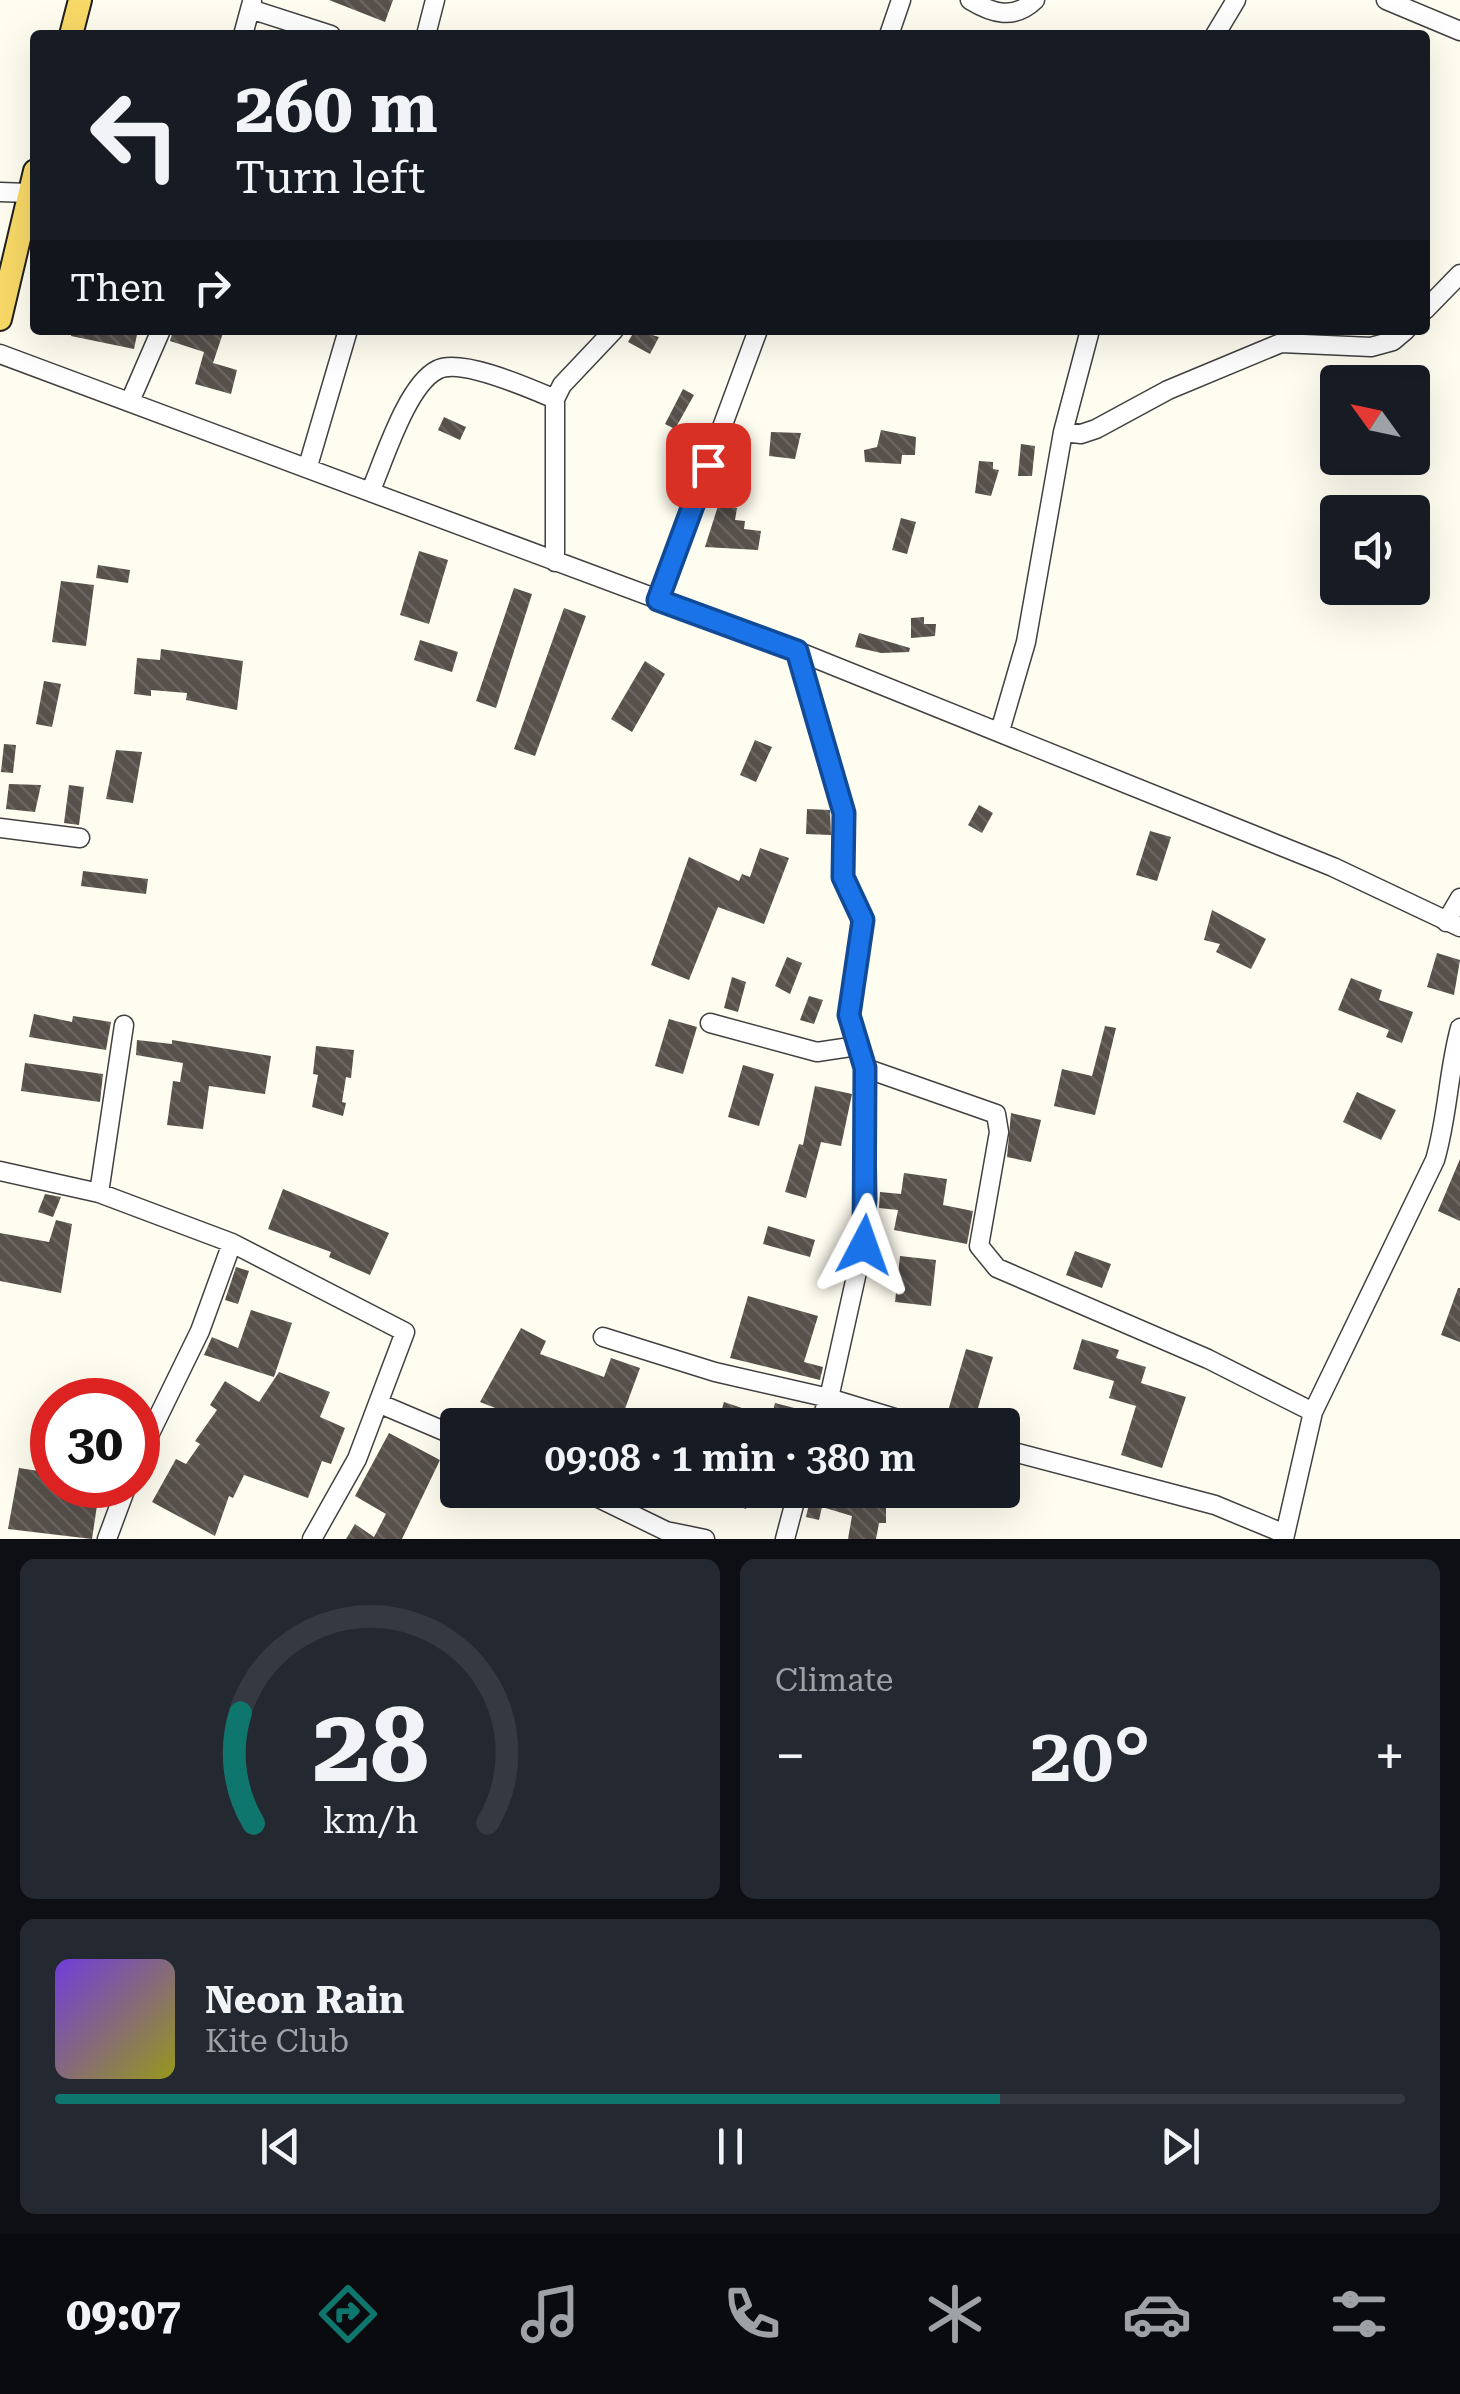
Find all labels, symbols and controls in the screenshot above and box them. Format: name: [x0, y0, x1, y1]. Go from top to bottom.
text: 260 m: [235, 67, 438, 149]
icon: left: [70, 70, 200, 200]
text: Turn left: [235, 151, 425, 204]
icon: right: [185, 260, 240, 315]
text: Then: [70, 266, 165, 310]
north arrow: [1320, 365, 1430, 475]
map controls: [1320, 365, 1430, 605]
pin: [666, 423, 751, 508]
icon: arrive: [681, 438, 736, 493]
button: sound: [1320, 495, 1430, 605]
position arrow: [812, 1193, 916, 1297]
speed limit sign: 30: [30, 1378, 160, 1508]
text: 09:08 · 1 min · 380 m: [545, 1436, 916, 1480]
text: Climate: [775, 1661, 893, 1699]
text: 28: [312, 1685, 428, 1806]
text: 20°: [1029, 1711, 1151, 1799]
text: −: [775, 1724, 806, 1788]
text: +: [1374, 1724, 1405, 1788]
text: km/h: [322, 1800, 418, 1842]
text: Neon Rain: [205, 1978, 404, 2022]
text: Kite Club: [205, 2022, 349, 2060]
icon: previous: [253, 2119, 308, 2174]
icon: pause: [703, 2119, 758, 2174]
icon: next: [1153, 2119, 1208, 2174]
icon: directions: [313, 2279, 383, 2349]
icon: music: [515, 2279, 585, 2349]
icon: phone: [717, 2279, 787, 2349]
icon: climate: [920, 2279, 990, 2349]
icon: car: [1122, 2279, 1192, 2349]
icon: filters: [1324, 2279, 1394, 2349]
text: 09:07: [66, 2288, 181, 2341]

